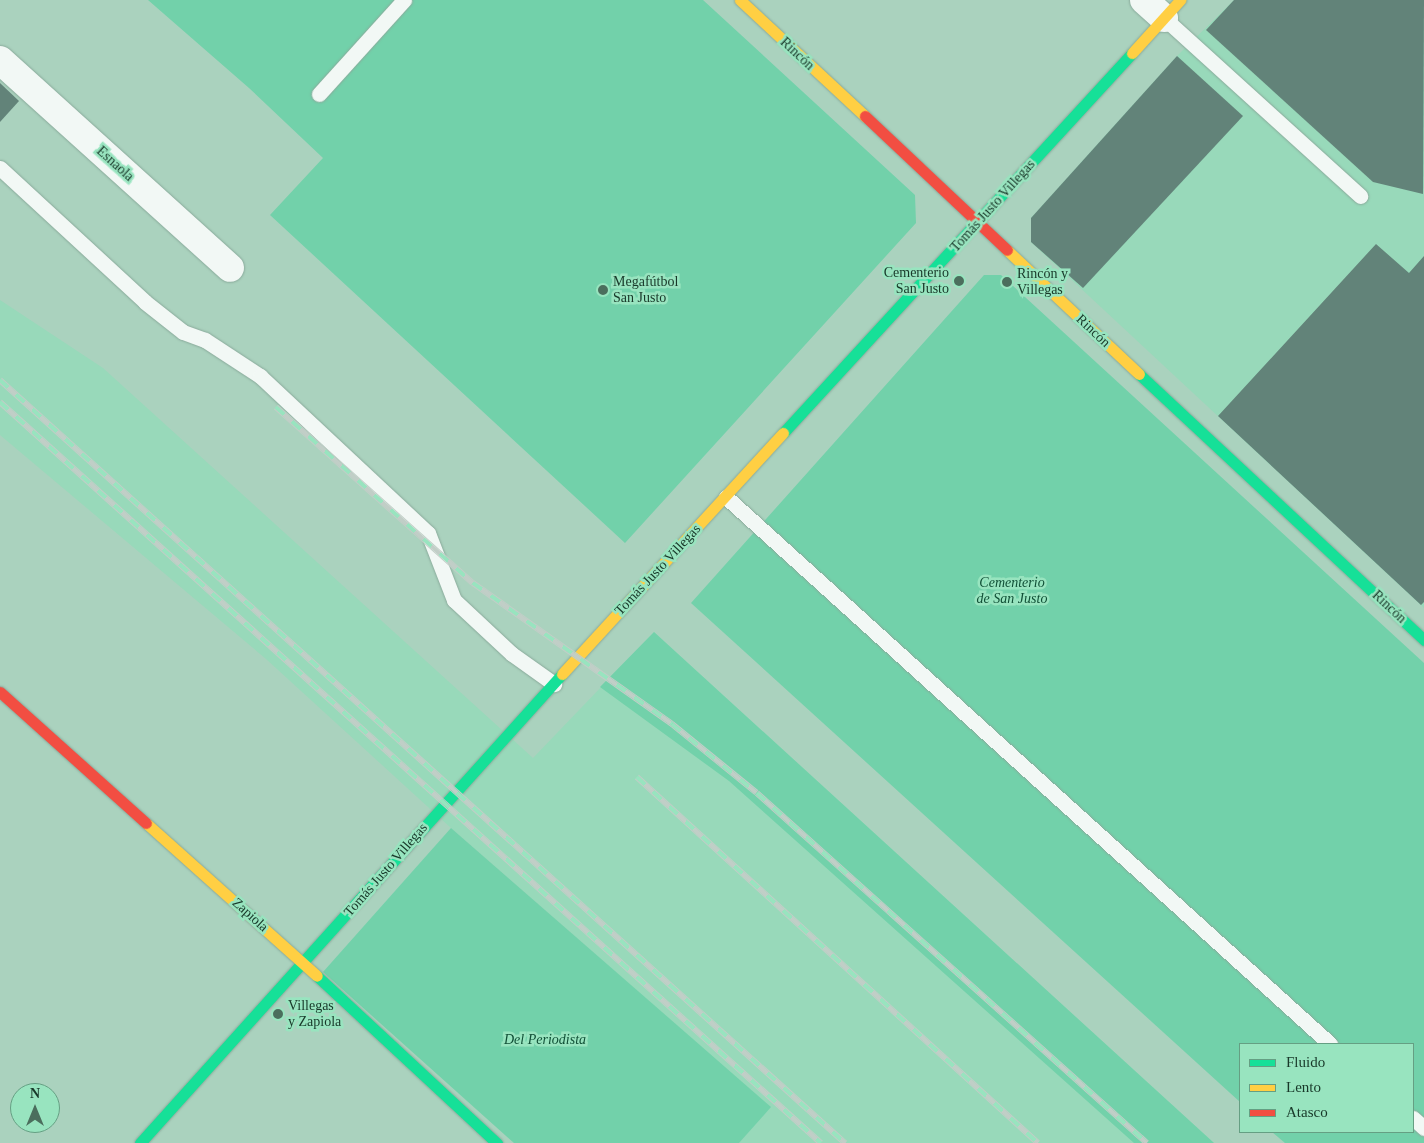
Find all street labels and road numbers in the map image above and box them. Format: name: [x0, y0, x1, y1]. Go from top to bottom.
street label: Rincón: [776, 34, 818, 74]
street label: Esnaola: [93, 143, 137, 185]
street label: Tomás Justo Villegas: [947, 156, 1039, 256]
street label: Rincón: [1072, 311, 1114, 351]
street label: Tomás Justo Villegas: [611, 521, 705, 619]
street label: Rincón: [1368, 587, 1410, 627]
street label: Tomás Justo Villegas: [341, 820, 431, 920]
street label: Zapiola: [228, 894, 272, 936]

